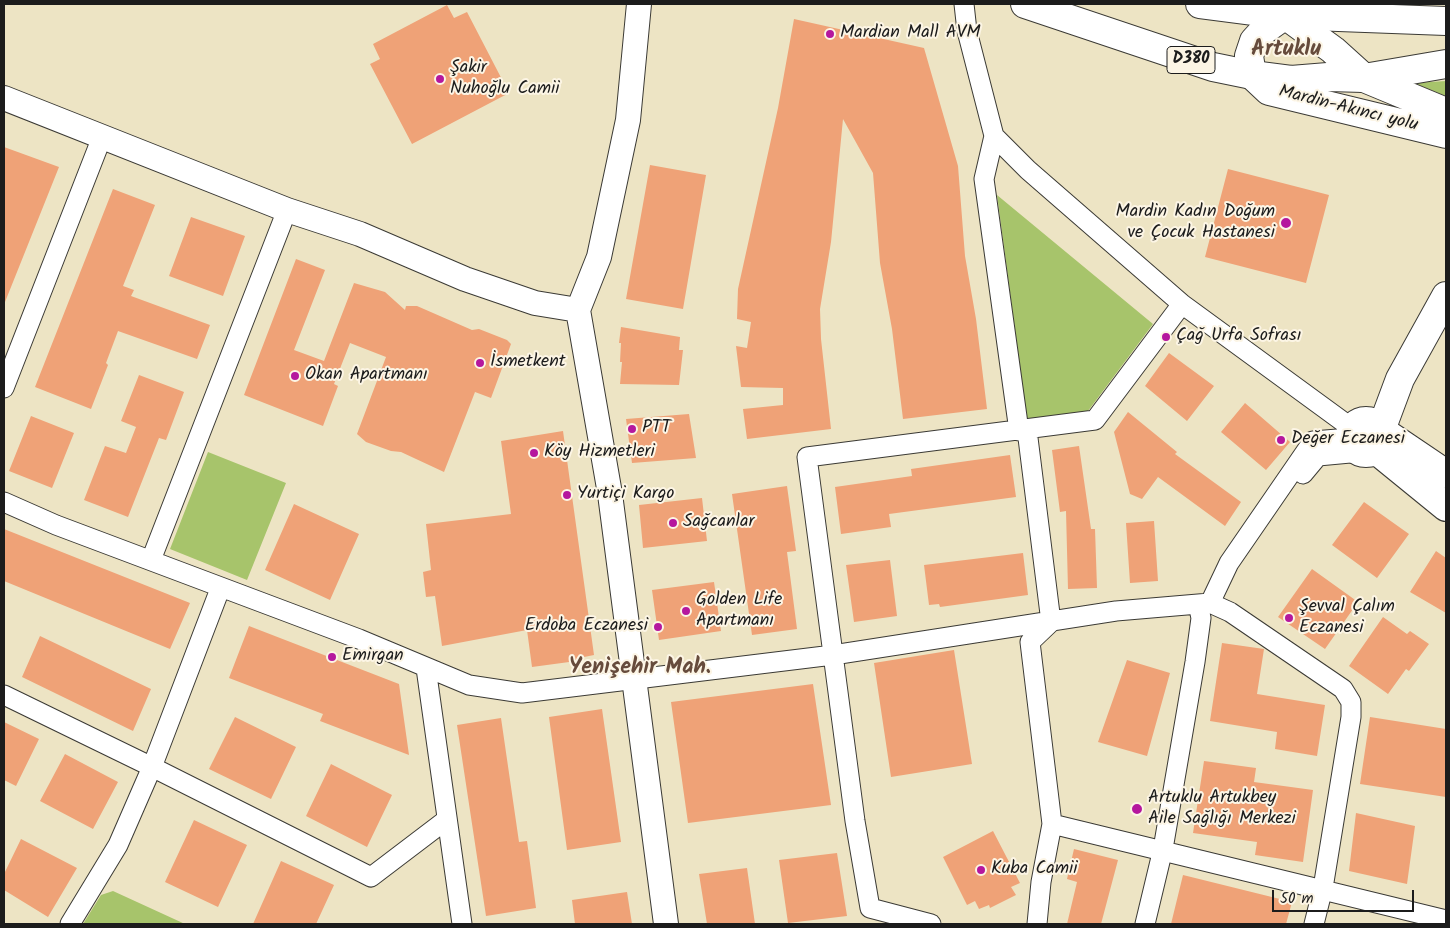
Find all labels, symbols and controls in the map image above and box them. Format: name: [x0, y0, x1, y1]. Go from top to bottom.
place label: Mardian Mall AVM: [840, 23, 981, 45]
marker: Mardian Mall AVM: [824, 28, 836, 40]
district label: Artuklu: [1251, 38, 1321, 64]
road number: D380: [1167, 46, 1215, 74]
place label: Şakir Nuhoğlu Camii: [450, 58, 560, 100]
marker: Şakir Nuhoğlu Camii: [434, 73, 446, 85]
street label: Mardin-Akıncı yolu: [1276, 82, 1420, 138]
place label: Mardin Kadın Doğum ve Çocuk Hastanesi: [1116, 202, 1275, 244]
marker: Mardin Kadın Doğum ve Çocuk Hastanesi: [1279, 216, 1293, 230]
place label: Çağ Urfa Sofrası: [1176, 326, 1301, 348]
marker: Çağ Urfa Sofrası: [1160, 331, 1172, 343]
place label: İsmetkent: [490, 352, 566, 374]
marker: İsmetkent: [474, 357, 486, 369]
place label: Okan Apartmanı: [305, 365, 428, 387]
marker: Okan Apartmanı: [289, 370, 301, 382]
place label: PTT: [642, 418, 671, 440]
marker: PTT: [626, 423, 638, 435]
place label: Değer Eczanesi: [1291, 429, 1405, 451]
marker: Değer Eczanesi: [1275, 434, 1287, 446]
place label: Köy Hizmetleri: [544, 442, 655, 464]
marker: Köy Hizmetleri: [528, 447, 540, 459]
place label: Yurtiçi Kargo: [577, 484, 675, 506]
marker: Yurtiçi Kargo: [561, 489, 573, 501]
place label: Sağcanlar: [683, 512, 754, 534]
marker: Sağcanlar: [667, 517, 679, 529]
place label: Golden Life Apartmanı: [696, 590, 782, 632]
place label: Şevval Çalım Eczanesi: [1299, 597, 1395, 640]
marker: Golden Life Apartmanı: [680, 605, 692, 617]
marker: Şevval Çalım Eczanesi: [1283, 612, 1295, 624]
place label: Erdoba Eczanesi: [525, 616, 648, 638]
marker: Erdoba Eczanesi: [652, 621, 664, 633]
place label: Emirgan: [342, 646, 404, 668]
marker: Emirgan: [326, 651, 338, 663]
district label: Yenişehir Mah.: [569, 656, 711, 682]
place label: Artuklu Artukbey Aile Sağlığı Merkezi: [1148, 788, 1296, 831]
marker: Artuklu Artukbey Aile Sağlığı Merkezi: [1130, 802, 1144, 816]
place label: Kuba Camii: [991, 859, 1078, 881]
marker: Kuba Camii: [975, 864, 987, 876]
scale bar: [1275, 880, 1418, 912]
text: 50 m: [1280, 887, 1314, 911]

